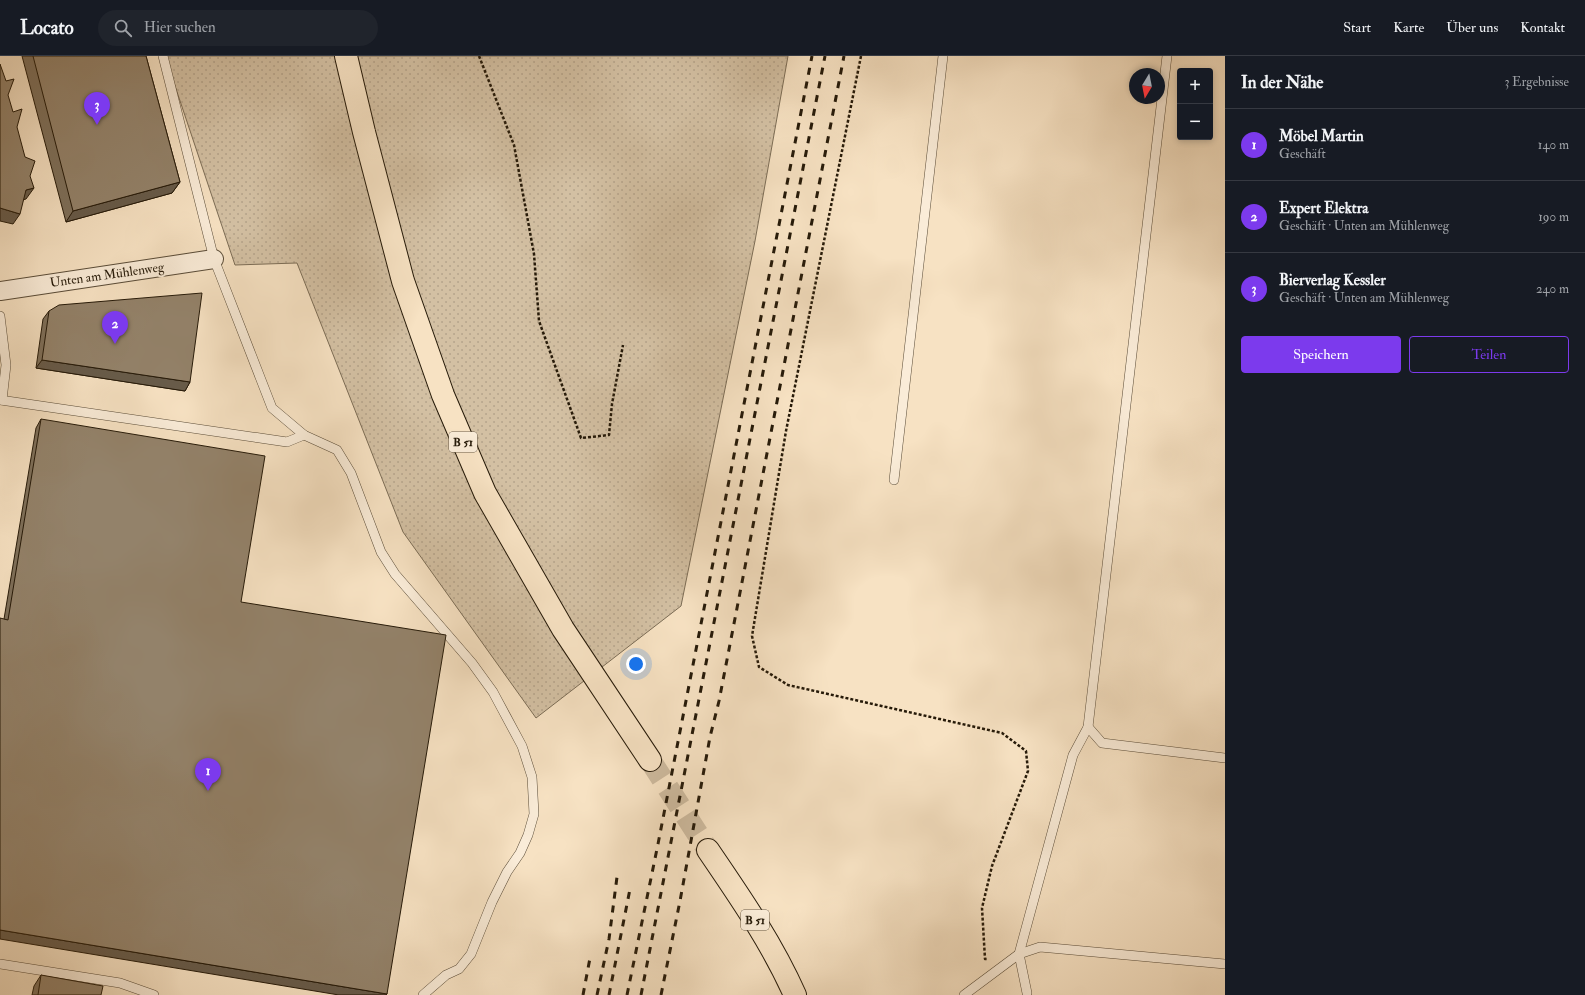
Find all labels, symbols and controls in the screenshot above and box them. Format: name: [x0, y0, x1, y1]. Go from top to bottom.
search box: [98, 10, 378, 46]
text: Locato: [20, 16, 74, 40]
icon: search: [112, 17, 134, 39]
text: Hier suchen: [144, 18, 216, 37]
text: Start: [1343, 19, 1371, 36]
text: Karte: [1393, 19, 1424, 36]
text: Über uns: [1446, 19, 1498, 36]
text: Kontakt: [1520, 19, 1565, 36]
north arrow: [1129, 68, 1165, 104]
map controls: [1177, 68, 1213, 140]
button: +: [1177, 68, 1213, 104]
text: In der Nähe: [1241, 72, 1323, 93]
text: 3 Ergebnisse: [1504, 74, 1569, 90]
pin: 3: [84, 92, 110, 125]
button: −: [1177, 104, 1213, 140]
text: Möbel Martin: [1279, 127, 1364, 146]
text: 1: [1252, 137, 1256, 153]
text: 140 m: [1538, 137, 1569, 153]
text: Geschäft: [1279, 146, 1326, 162]
text: Expert Elektra: [1279, 199, 1368, 218]
text: 2: [1251, 209, 1257, 225]
text: 190 m: [1538, 209, 1569, 225]
text: Geschäft · Unten am Mühlenweg: [1279, 218, 1449, 234]
street label: Unten am Mühlenweg: [49, 259, 166, 291]
text: Bierverlag Kessler: [1279, 271, 1386, 290]
text: 3: [1252, 281, 1257, 297]
text: 240 m: [1536, 281, 1569, 297]
text: Geschäft · Unten am Mühlenweg: [1279, 290, 1449, 306]
pin: 2: [102, 311, 128, 344]
button: Speichern: [1241, 336, 1401, 373]
button: Teilen: [1409, 336, 1569, 373]
road number: B 51: [449, 432, 477, 452]
your location: [626, 654, 646, 674]
pin: 1: [195, 758, 221, 791]
road number: B 51: [741, 910, 769, 930]

